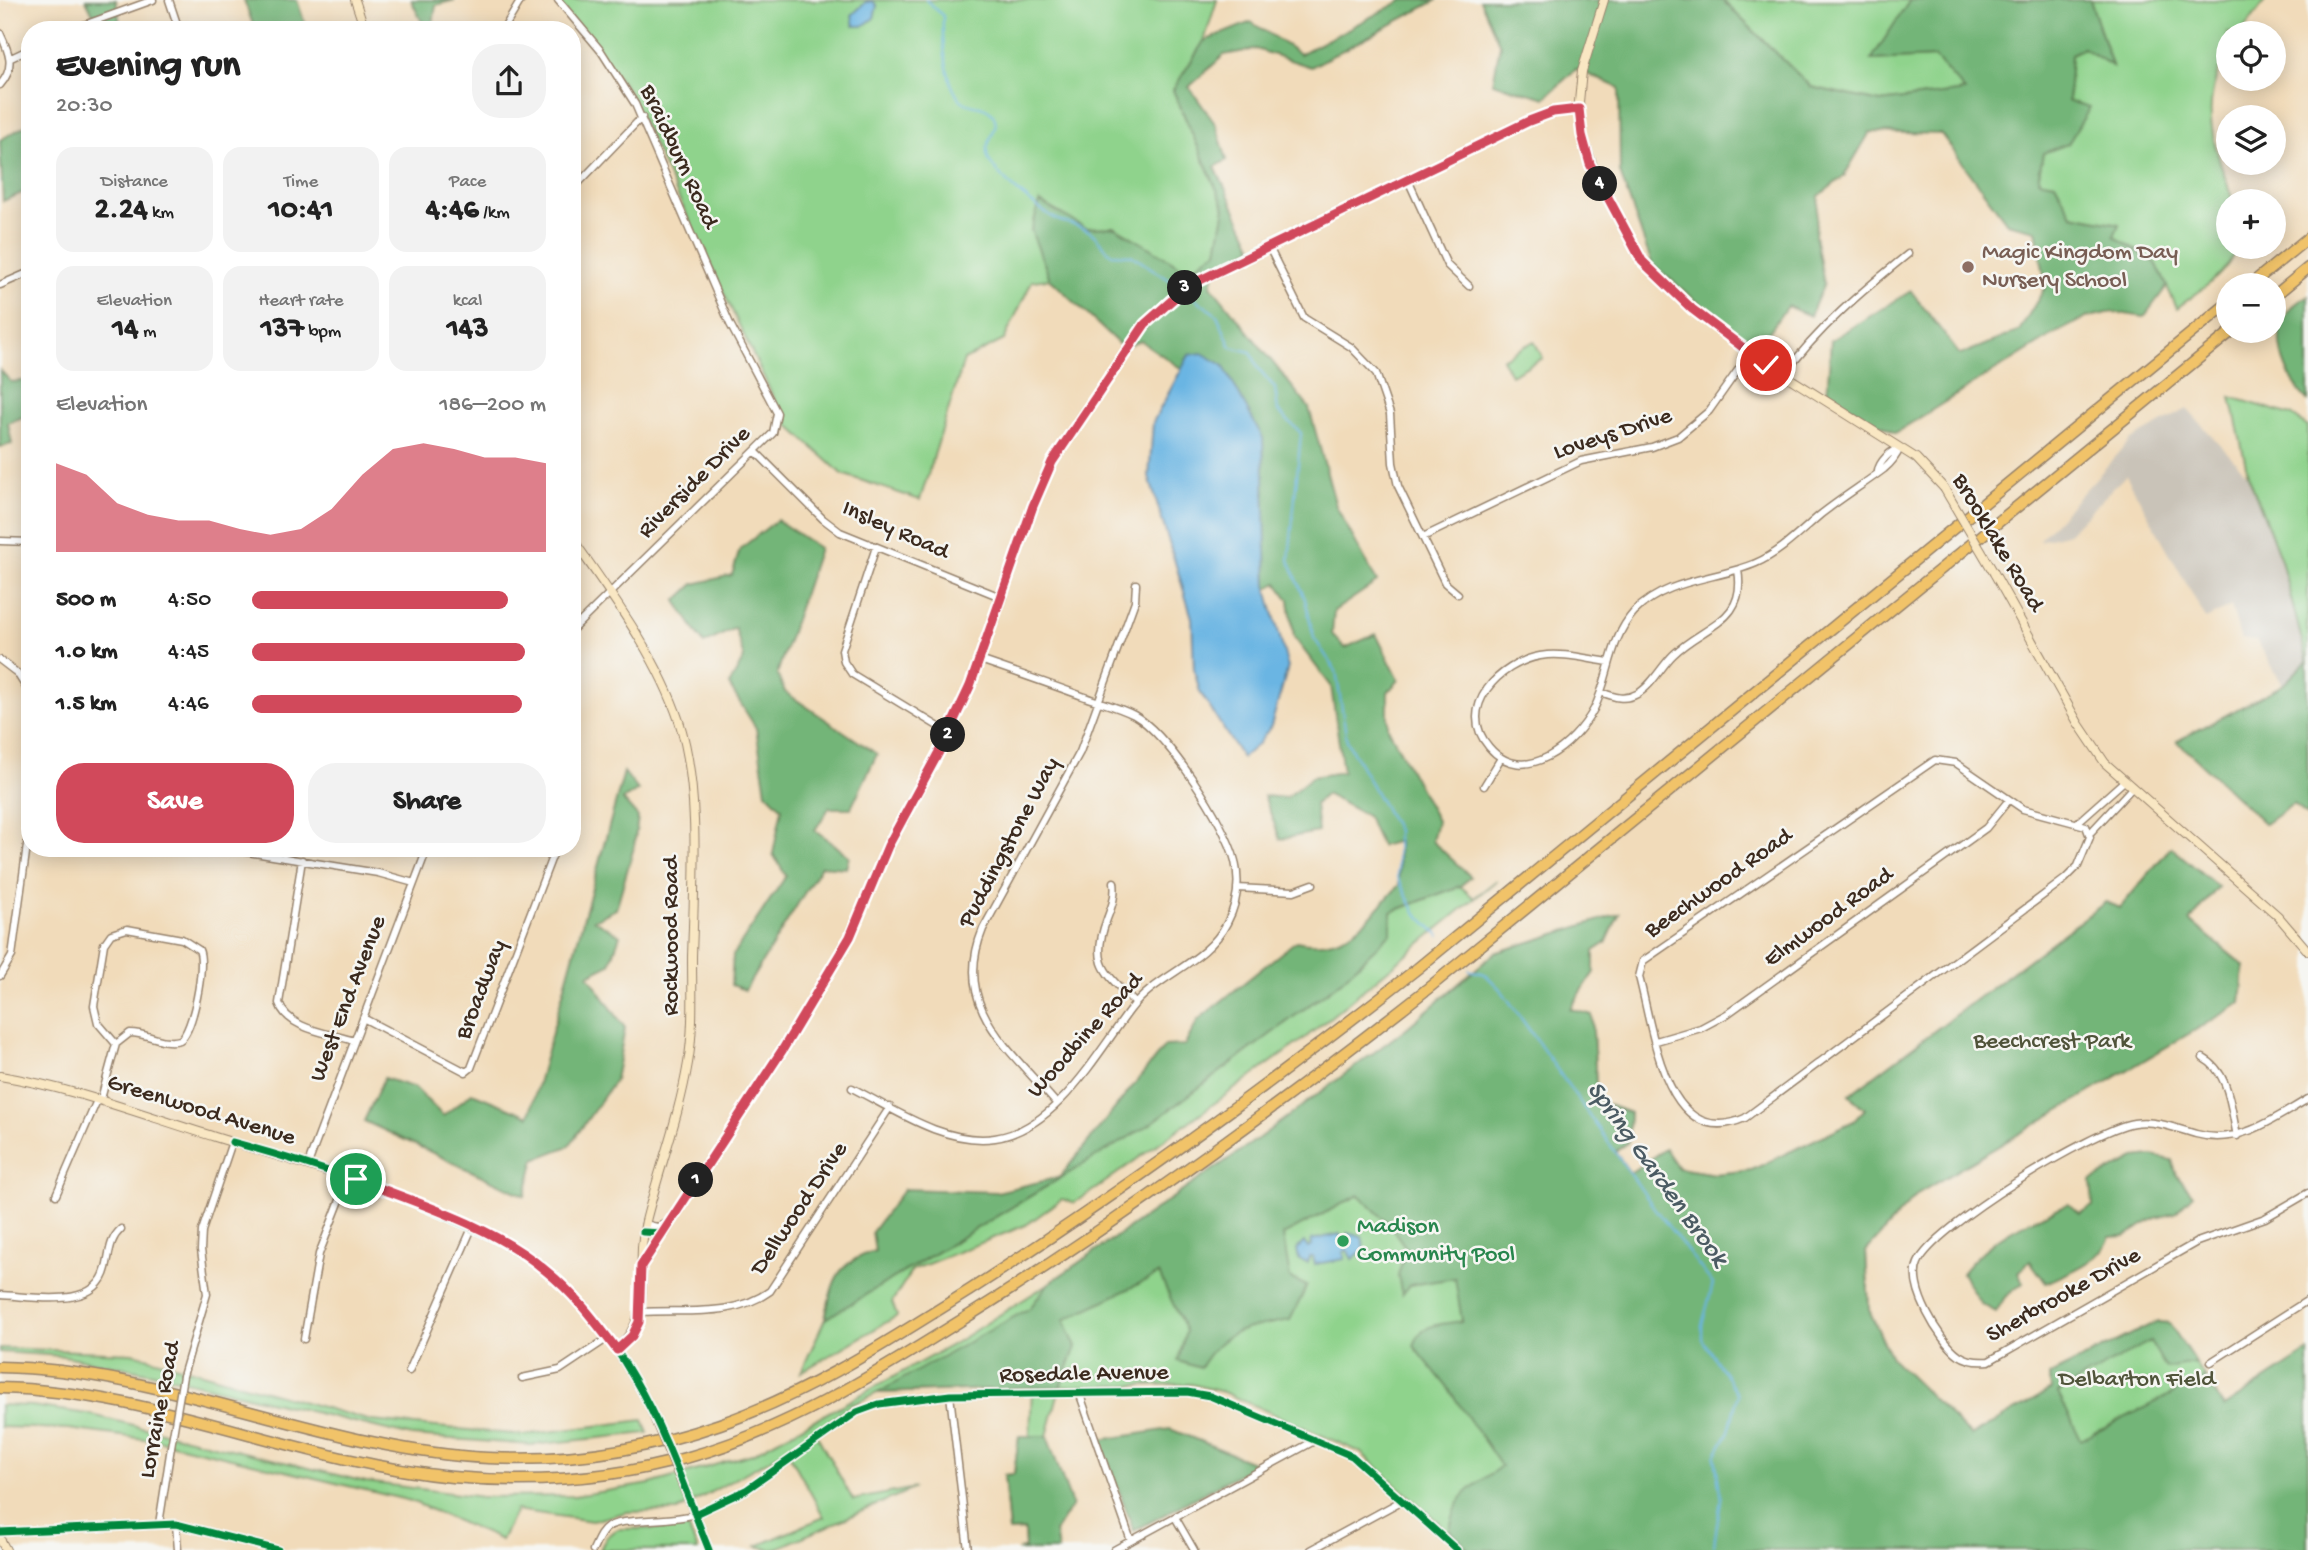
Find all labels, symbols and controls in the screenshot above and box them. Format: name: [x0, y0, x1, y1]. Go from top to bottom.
map controls: [2216, 21, 2286, 343]
button: locate: [2216, 21, 2286, 91]
button: share: [472, 44, 546, 118]
text: Evening run: [56, 45, 240, 89]
street label: Braidburn Road: [632, 80, 725, 235]
text: 20:30: [56, 93, 113, 120]
button: layers: [2216, 105, 2286, 175]
pin: 4: [1582, 166, 1618, 202]
text: Distance: [101, 171, 168, 194]
text: Time: [284, 171, 318, 194]
text: Pace: [449, 171, 486, 194]
text: 4: [1595, 172, 1604, 195]
button: +: [2216, 189, 2286, 259]
text: 2.24: [95, 194, 148, 229]
text: 10:41: [269, 194, 333, 229]
text: 4:46: [426, 194, 479, 229]
text: km: [148, 202, 174, 225]
text: /km: [479, 202, 510, 225]
place label: Magic Kingdom Day Nursery School: [1982, 239, 2178, 296]
marker: Magic Kingdom Day Nursery School: [1960, 259, 1976, 275]
pin: 3: [1168, 270, 1202, 306]
button: −: [2216, 273, 2286, 343]
text: 3: [1180, 276, 1189, 299]
text: Elevation: [97, 290, 172, 313]
text: Heart rate: [258, 290, 344, 313]
text: kcal: [453, 290, 483, 313]
text: 14: [112, 313, 138, 348]
text: 137: [261, 313, 304, 348]
text: 143: [447, 313, 489, 348]
text: m: [138, 321, 156, 344]
text: bpm: [304, 321, 341, 344]
pin: [1736, 335, 1796, 395]
icon: check: [1747, 346, 1785, 384]
text: Elevation: [56, 392, 147, 419]
text: 186–200 m: [439, 392, 546, 419]
street label: Loveys Drive: [1550, 402, 1676, 468]
street label: Riverside Drive: [633, 420, 758, 545]
street label: Brooklake Road: [1944, 468, 2051, 619]
street label: Insley Road: [837, 495, 955, 568]
text: 500 m: [56, 587, 116, 614]
text: 4:50: [168, 587, 211, 614]
text: 1.0 km: [56, 639, 118, 666]
text: 4:45: [168, 639, 209, 666]
text: 1.5 km: [56, 691, 117, 718]
text: 4:46: [168, 691, 209, 718]
pin: 2: [930, 718, 965, 752]
text: 2: [943, 723, 952, 746]
street label: Puddingstone Way: [952, 753, 1067, 934]
button: Save: [56, 763, 294, 843]
button: Share: [308, 763, 546, 843]
street label: Beechwood Road: [1639, 821, 1800, 946]
street label: Rockwood Road: [658, 854, 687, 1016]
street label: Elmwood Road: [1759, 860, 1901, 975]
street label: West End Avenue: [304, 911, 394, 1086]
street label: Broadway: [449, 936, 514, 1045]
street label: Woodbine Road: [1022, 966, 1151, 1105]
park label: Beechcrest Park: [1972, 1028, 2133, 1057]
street label: Greenwood Avenue: [103, 1069, 299, 1154]
water label: Spring Garden Brook: [1578, 1076, 1735, 1276]
street label: Dellwood Drive: [744, 1136, 855, 1283]
pin: [326, 1149, 386, 1209]
icon: arrive: [337, 1160, 375, 1198]
pin: 1: [678, 1162, 714, 1198]
text: 1: [692, 1168, 699, 1191]
place label: Madison Community Pool: [1357, 1213, 1515, 1270]
marker: Madison Community Pool: [1335, 1233, 1351, 1249]
street label: Sherbrooke Drive: [1982, 1241, 2147, 1350]
street label: Lorraine Road: [134, 1337, 189, 1481]
street label: Rosedale Avenue: [999, 1359, 1169, 1391]
park label: Delbarton Field: [2057, 1366, 2217, 1395]

